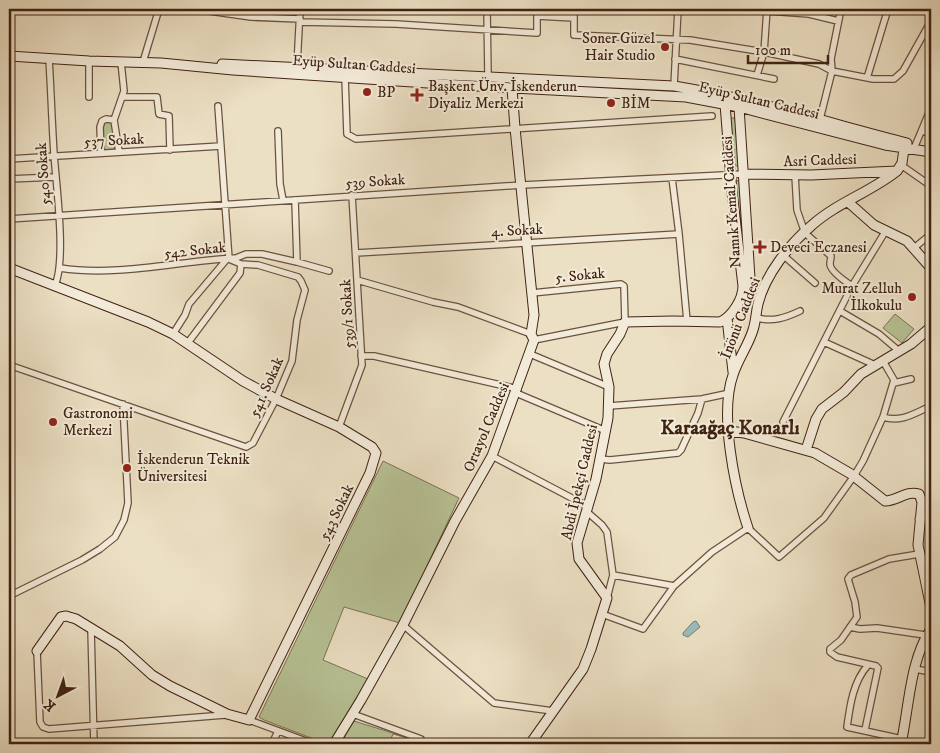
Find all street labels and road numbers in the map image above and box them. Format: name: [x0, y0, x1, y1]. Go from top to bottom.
street label: Eyüp Sultan Caddesi: [292, 51, 416, 78]
street label: Eyüp Sultan Caddesi: [697, 77, 821, 124]
street label: 537 Sokak: [83, 129, 145, 152]
street label: Namık Kemal Caddesi: [717, 135, 746, 269]
street label: 540 Sokak: [32, 141, 55, 206]
street label: Asri Caddesi: [783, 150, 857, 171]
street label: 539 Sokak: [344, 170, 406, 193]
street label: 4. Sokak: [491, 220, 544, 241]
street label: 542 Sokak: [163, 238, 228, 263]
street label: 5. Sokak: [554, 263, 607, 288]
street label: İnönü Caddesi: [716, 275, 765, 362]
street label: 539/1 Sokak: [336, 278, 359, 349]
street label: 541. Sokak: [245, 354, 288, 420]
street label: Ortayol Caddesi: [459, 379, 514, 475]
street label: Abdi İpekçi Caddesi: [557, 422, 602, 542]
street label: 543 Sokak: [315, 480, 358, 544]

